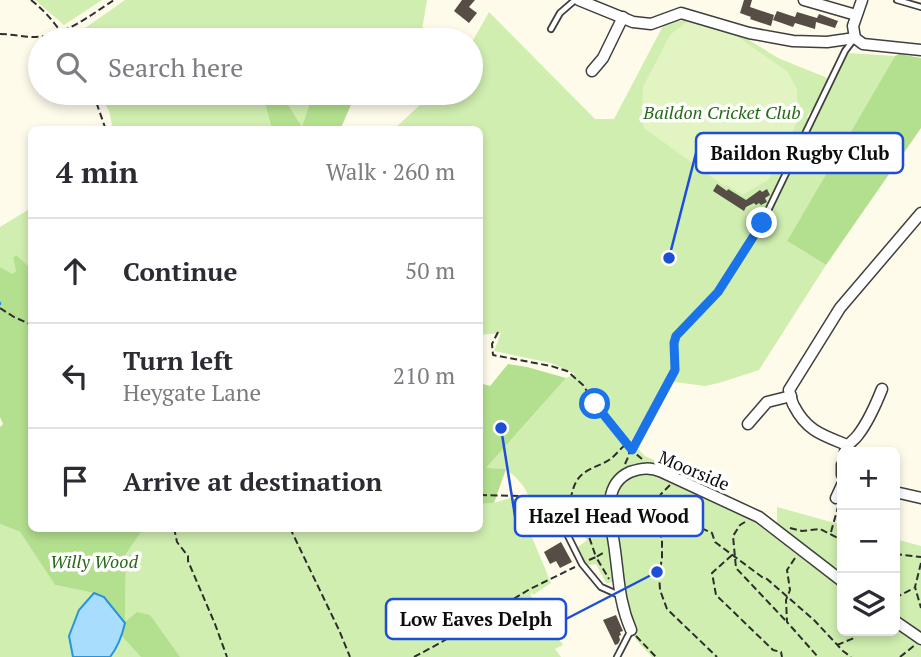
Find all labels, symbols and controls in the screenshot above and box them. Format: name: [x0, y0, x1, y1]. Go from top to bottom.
search box: [28, 28, 483, 105]
icon: search: [52, 48, 90, 86]
text: Search here: [108, 50, 243, 84]
park label: Baildon Cricket Club: [642, 100, 801, 124]
callout: Baildon Rugby Club: [696, 133, 903, 173]
text: Baildon Rugby Club: [710, 140, 890, 165]
text: 4 min: [56, 152, 138, 192]
text: Walk · 260 m: [326, 156, 455, 187]
route end: [746, 207, 777, 238]
icon: ahead: [56, 252, 94, 290]
text: Continue: [123, 254, 237, 288]
text: 50 m: [405, 255, 455, 286]
text: Turn left: [123, 343, 233, 377]
icon: left: [56, 357, 94, 395]
text: 210 m: [393, 360, 455, 391]
text: Heygate Lane: [123, 377, 261, 408]
route start: [579, 388, 610, 419]
street label: Moorside: [655, 444, 733, 496]
map controls: [837, 447, 900, 636]
button: +: [837, 447, 900, 510]
icon: arrive: [56, 462, 94, 500]
text: Arrive at destination: [123, 464, 382, 498]
callout: Hazel Head Wood: [515, 496, 703, 536]
text: Hazel Head Wood: [529, 503, 690, 528]
button: −: [837, 510, 900, 573]
park label: Willy Wood: [50, 549, 138, 573]
button: layers: [837, 573, 900, 636]
callout: Low Eaves Delph: [386, 599, 566, 639]
text: Low Eaves Delph: [400, 606, 552, 631]

